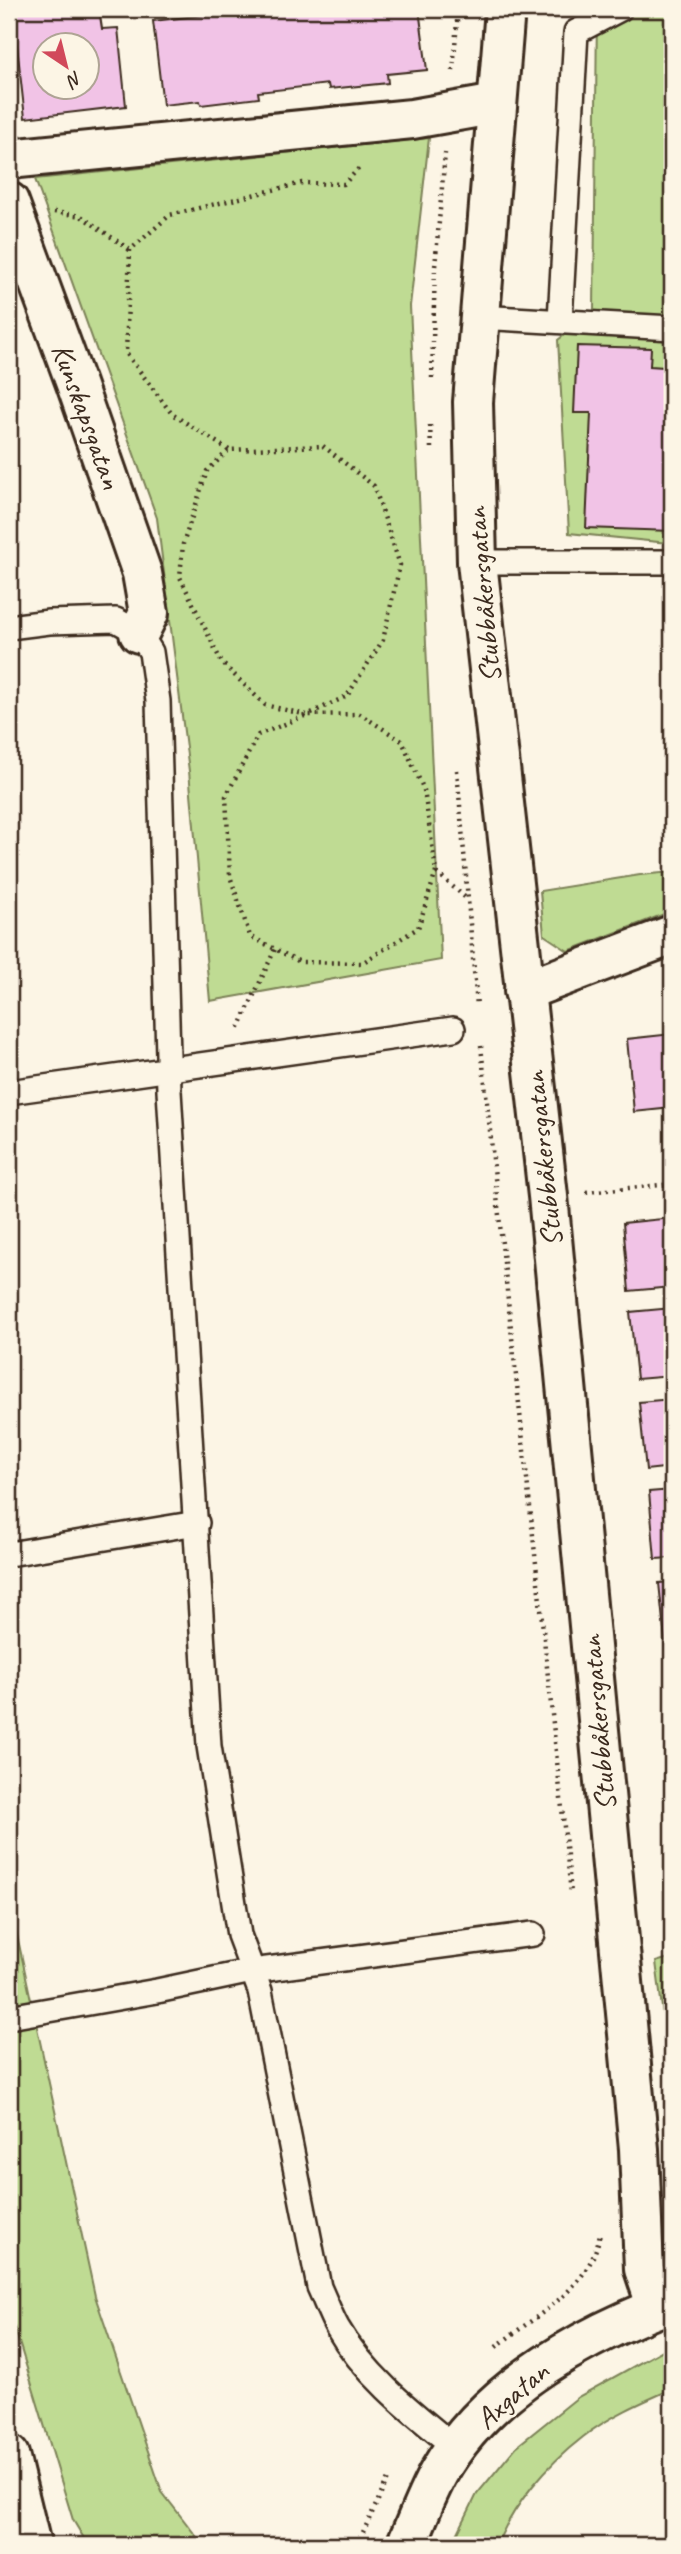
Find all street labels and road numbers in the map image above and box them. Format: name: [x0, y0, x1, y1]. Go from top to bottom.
street label: Kunskapsgatan: [43, 338, 131, 494]
street label: Stubbåkersgatan: [456, 504, 510, 684]
street label: Stubbåkersgatan: [515, 1068, 571, 1248]
street label: Stubbåkersgatan: [571, 1632, 625, 1812]
street label: Axgatan: [468, 2352, 558, 2437]

